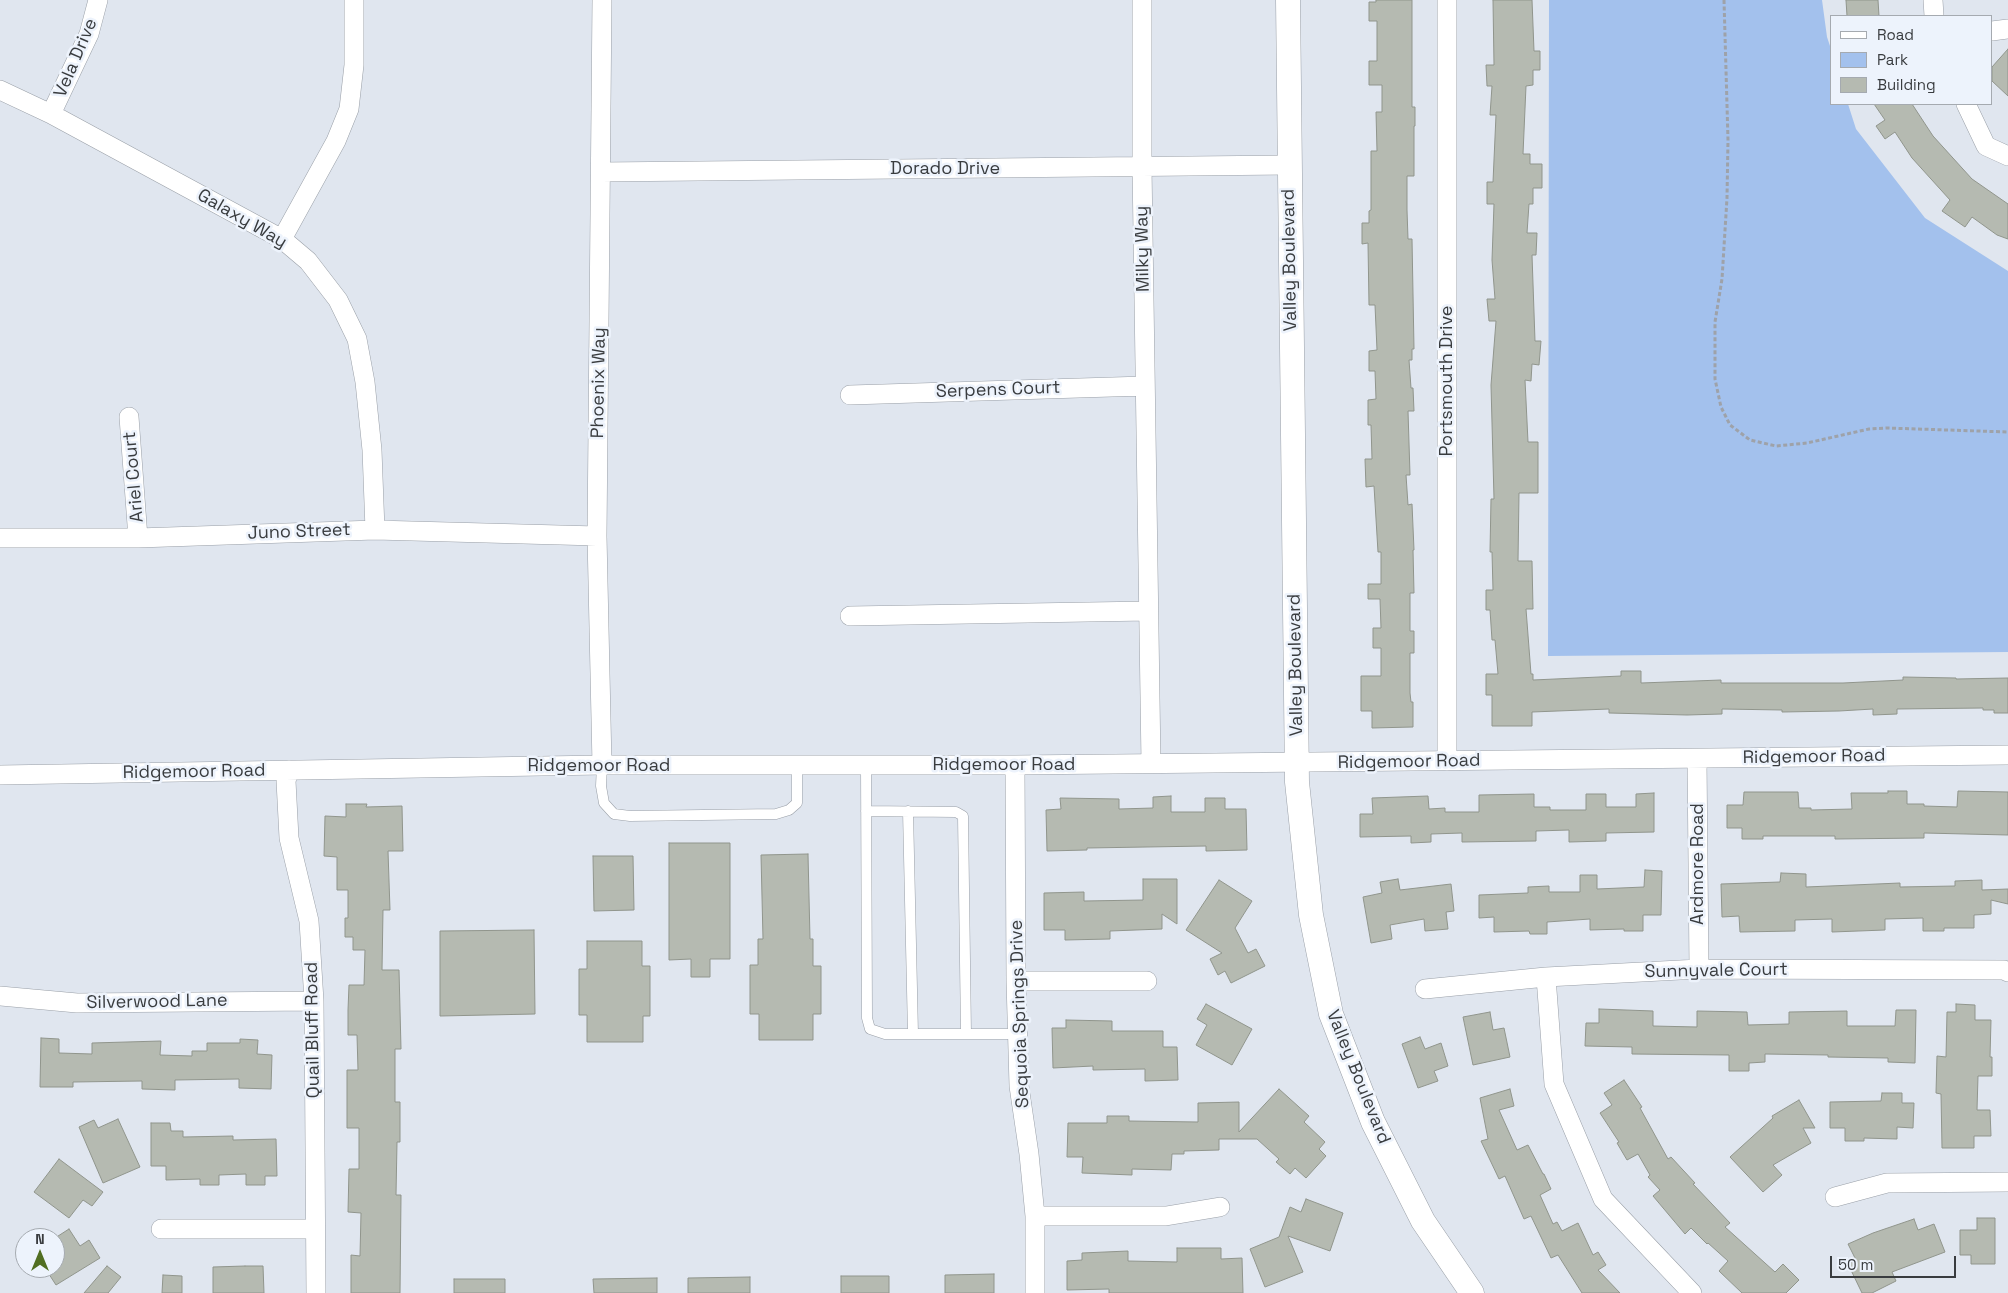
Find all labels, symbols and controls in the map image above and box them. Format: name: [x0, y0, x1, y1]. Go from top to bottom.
street label: Vela Drive: [50, 15, 102, 101]
legend: [1830, 15, 1993, 105]
text: Road: [1877, 25, 1914, 44]
text: Park: [1877, 50, 1908, 69]
text: Building: [1877, 75, 1936, 94]
street label: Dorado Drive: [890, 158, 1000, 180]
street label: Galaxy Way: [193, 185, 291, 253]
street label: Valley Boulevard: [1278, 189, 1302, 331]
street label: Milky Way: [1131, 206, 1155, 292]
street label: Portsmouth Drive: [1436, 306, 1458, 456]
street label: Phoenix Way: [587, 327, 611, 439]
street label: Serpens Court: [935, 377, 1061, 403]
street label: Ariel Court: [119, 431, 149, 523]
street label: Juno Street: [247, 519, 351, 545]
street label: Valley Boulevard: [1284, 594, 1308, 736]
street label: Ridgemoor Road: [1742, 745, 1886, 769]
street label: Ridgemoor Road: [1337, 750, 1481, 774]
street label: Ridgemoor Road: [933, 754, 1075, 776]
street label: Ridgemoor Road: [528, 755, 670, 777]
street label: Ridgemoor Road: [122, 760, 266, 784]
street label: Ardmore Road: [1687, 803, 1709, 925]
street label: Sequoia Springs Drive: [1006, 919, 1034, 1109]
street label: Sunnyvale Court: [1644, 959, 1788, 983]
street label: Quail Bluff Road: [301, 961, 325, 1099]
street label: Silverwood Lane: [86, 990, 228, 1014]
street label: Valley Boulevard: [1321, 1007, 1395, 1147]
north arrow: [15, 1228, 65, 1278]
text: N: [35, 1230, 45, 1248]
scale bar: [1833, 1246, 1959, 1278]
text: 50 m: [1838, 1255, 1873, 1274]

